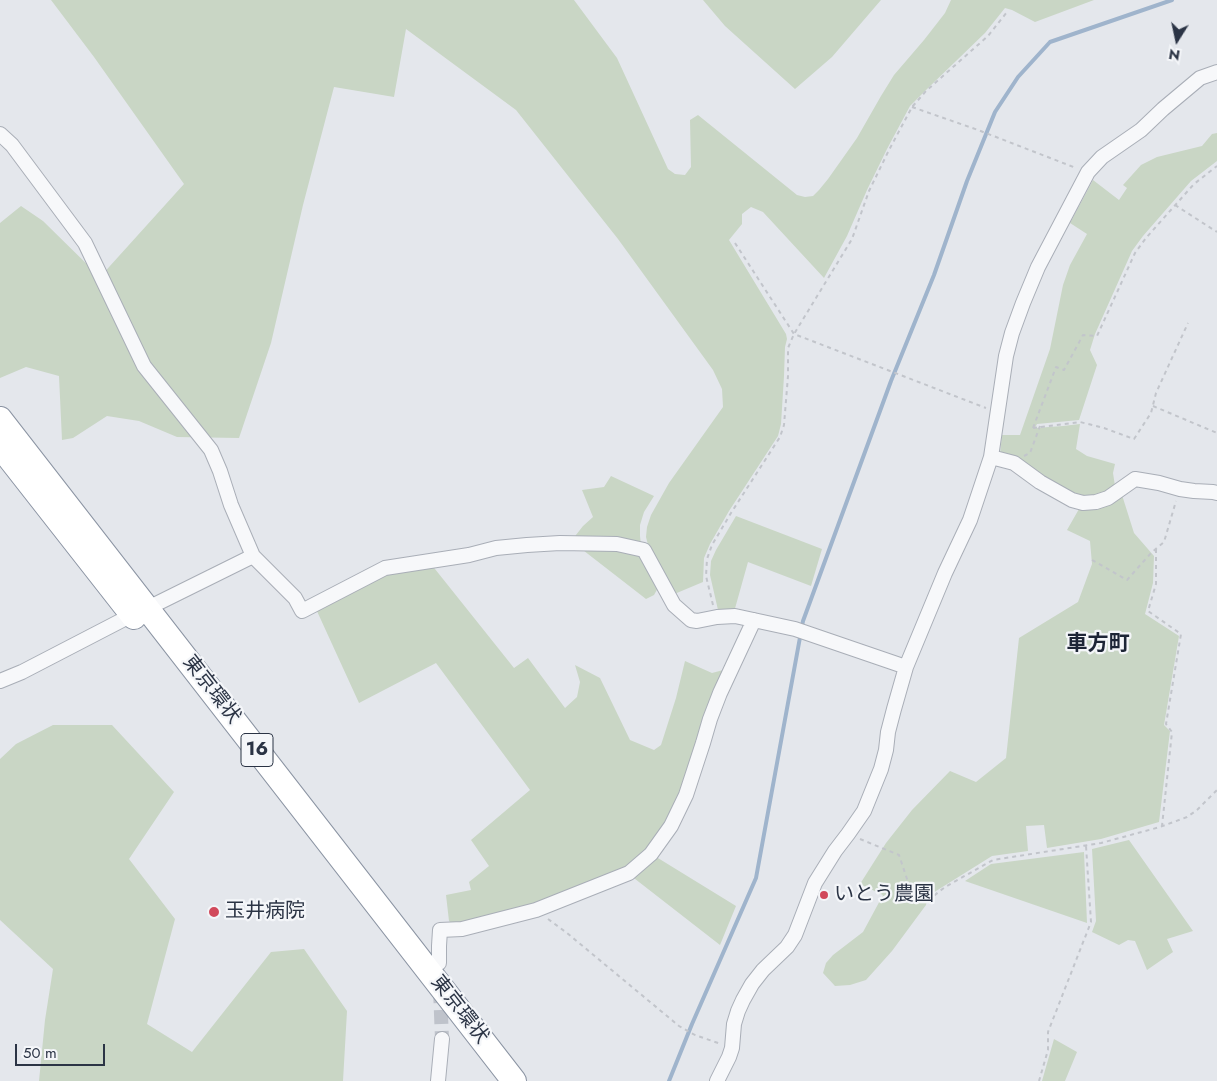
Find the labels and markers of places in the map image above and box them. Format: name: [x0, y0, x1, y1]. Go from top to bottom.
place label: いとう農園: [834, 883, 934, 907]
marker: いとう農園: [818, 889, 830, 901]
place label: 玉井病院: [225, 900, 305, 924]
marker: 玉井病院: [207, 905, 221, 919]

